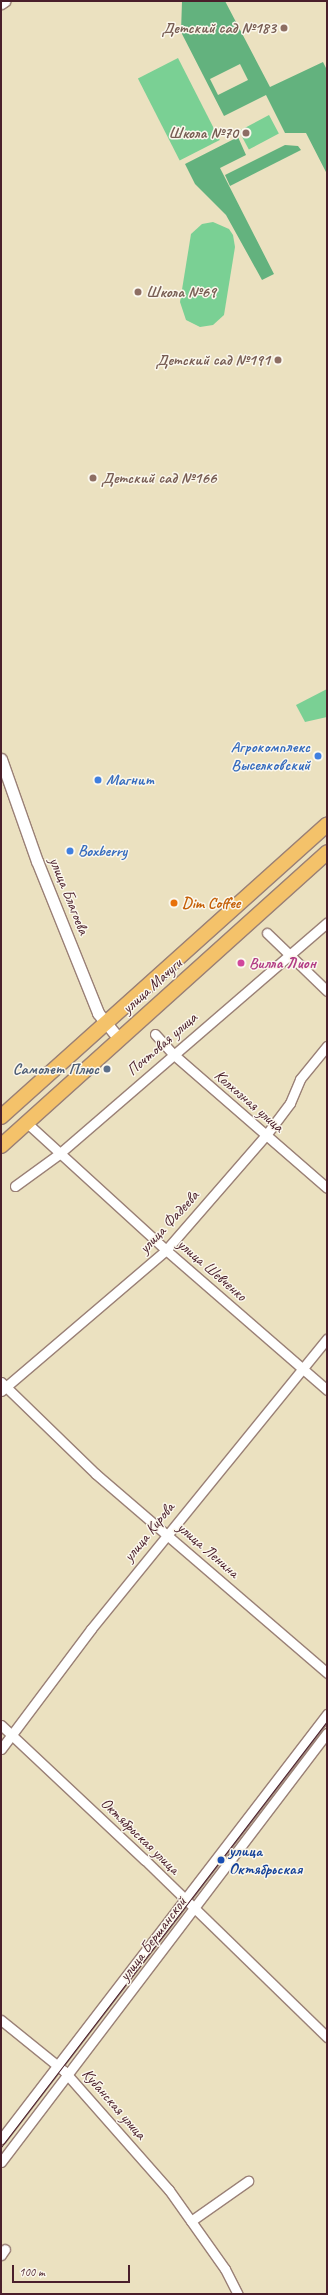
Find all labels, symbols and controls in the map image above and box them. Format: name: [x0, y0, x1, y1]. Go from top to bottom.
place label: Детский сад №183: [161, 18, 276, 38]
marker: Детский сад №183: [279, 23, 289, 33]
place label: Школа №70: [168, 123, 238, 143]
marker: Школа №70: [241, 128, 251, 138]
place label: Школа №69: [146, 282, 216, 302]
marker: Школа №69: [133, 287, 143, 297]
place label: Детский сад №191: [156, 350, 270, 370]
marker: Детский сад №191: [273, 355, 283, 365]
place label: Детский сад №166: [101, 468, 216, 488]
marker: Детский сад №166: [88, 473, 98, 483]
place label: Агрокомплекс Выселковский: [231, 737, 310, 775]
marker: Агрокомплекс Выселковский: [313, 751, 323, 761]
place label: Магнит: [106, 770, 154, 790]
marker: Магнит: [93, 775, 103, 785]
place label: Boxberry: [78, 841, 127, 861]
marker: Boxberry: [65, 846, 75, 856]
street label: улица Благоева: [45, 854, 93, 938]
place label: Dim Coffee: [182, 893, 240, 913]
marker: Dim Coffee: [169, 898, 179, 908]
place label: Вилла Лион: [249, 953, 316, 973]
street label: улица Мачуги: [118, 954, 186, 1018]
marker: Вилла Лион: [236, 958, 246, 968]
street label: Почтовая улица: [123, 1008, 201, 1080]
place label: Самолет Плюс: [13, 1059, 99, 1079]
marker: Самолет Плюс: [102, 1064, 112, 1074]
street label: Колхозная улица: [210, 1065, 288, 1137]
street label: улица Фадеева: [135, 1186, 203, 1258]
street label: улица Шевченко: [173, 1234, 251, 1306]
street label: улица Кирова: [119, 1499, 179, 1565]
street label: улица Ленина: [173, 1518, 243, 1582]
street label: Октябрьская улица: [96, 1793, 184, 1879]
place label: улица Октябрьская: [229, 1841, 302, 1879]
marker: улица Октябрьская: [216, 1855, 226, 1865]
street label: улица Бершанской: [115, 1894, 191, 1984]
street label: Кубанская улица: [77, 2064, 151, 2144]
scale bar: [14, 2257, 132, 2283]
text: 100 m: [19, 2264, 45, 2280]

